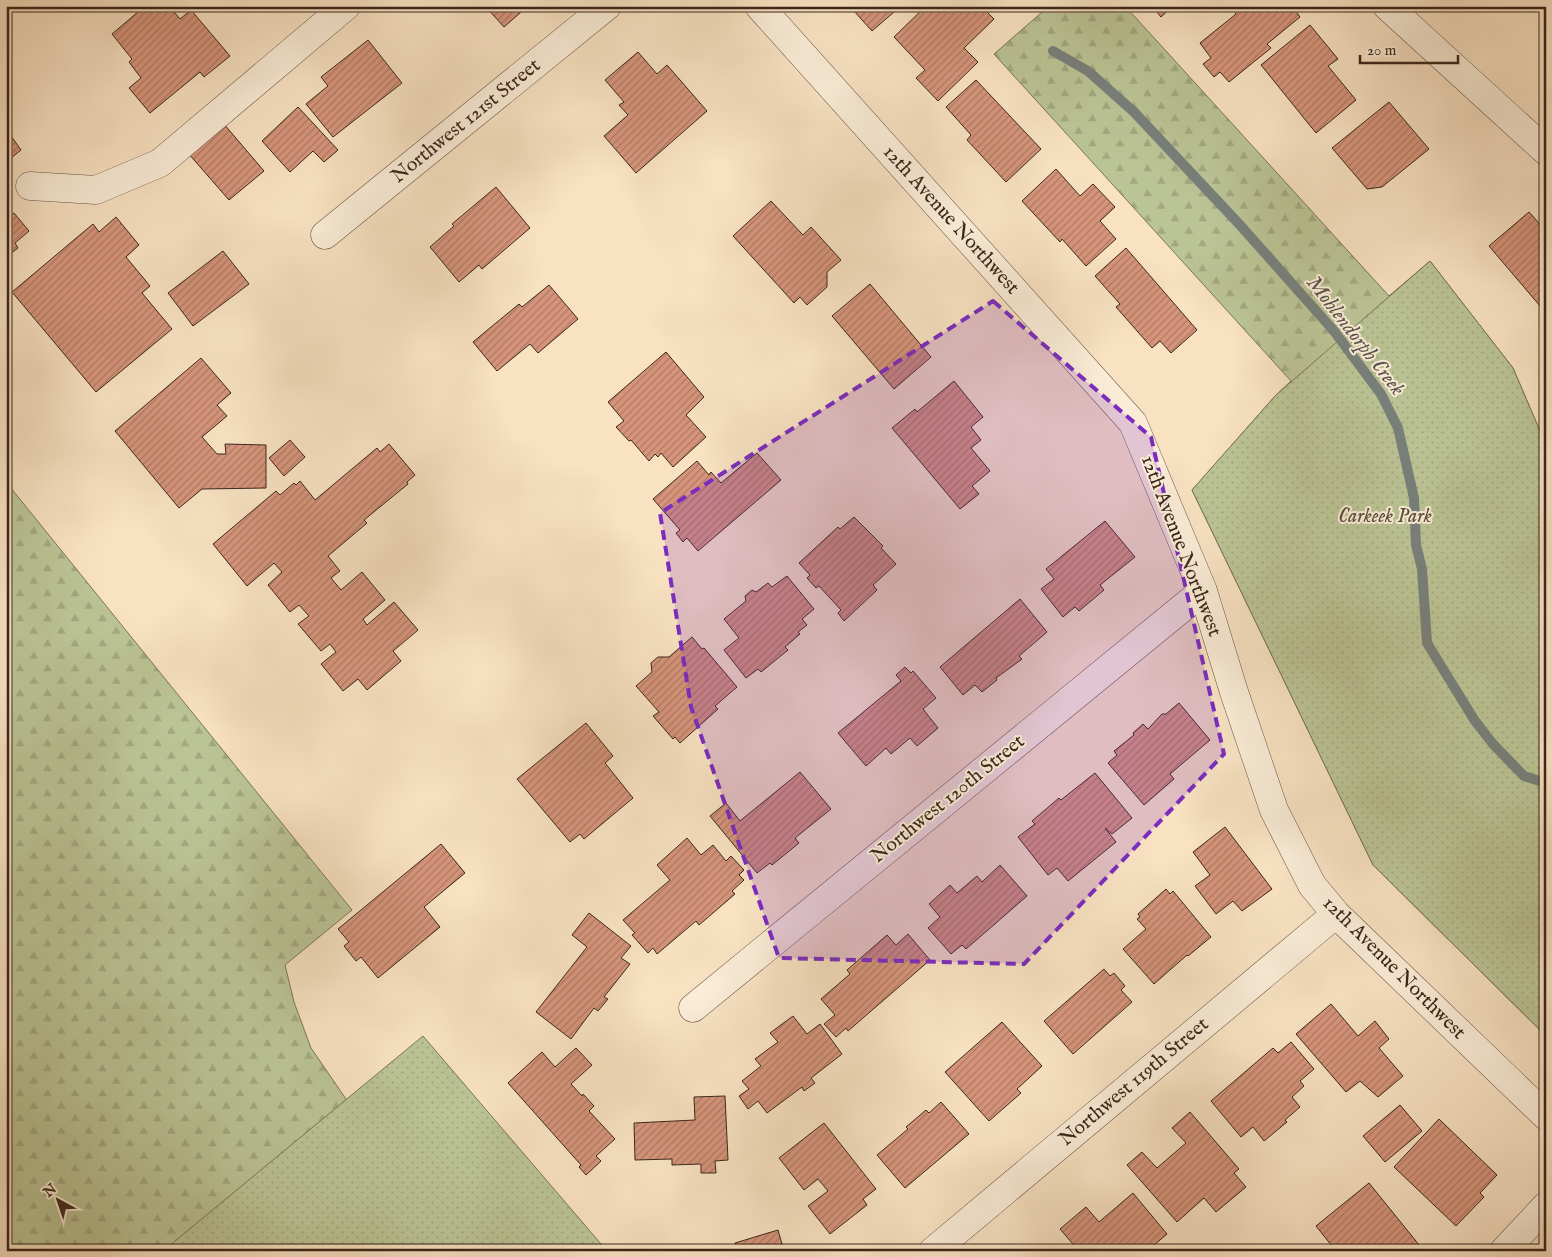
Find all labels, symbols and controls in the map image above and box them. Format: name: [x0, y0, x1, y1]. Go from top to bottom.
scale bar: [1360, 32, 1457, 64]
text: 20 m: [1367, 41, 1397, 60]
street label: Northwest 121st Street: [386, 53, 546, 189]
street label: 12th Avenue Northwest: [877, 140, 1025, 300]
water label: Mohlendorph Creek: [1300, 270, 1411, 402]
street label: 12th Avenue Northwest: [1135, 452, 1227, 640]
park label: Carkeek Park: [1338, 504, 1432, 529]
street label: Northwest 120th Street: [866, 729, 1030, 869]
street label: 12th Avenue Northwest: [1317, 891, 1471, 1045]
street label: Northwest 119th Street: [1054, 1012, 1214, 1152]
north arrow: [32, 1174, 82, 1224]
text: N: [39, 1180, 61, 1202]

